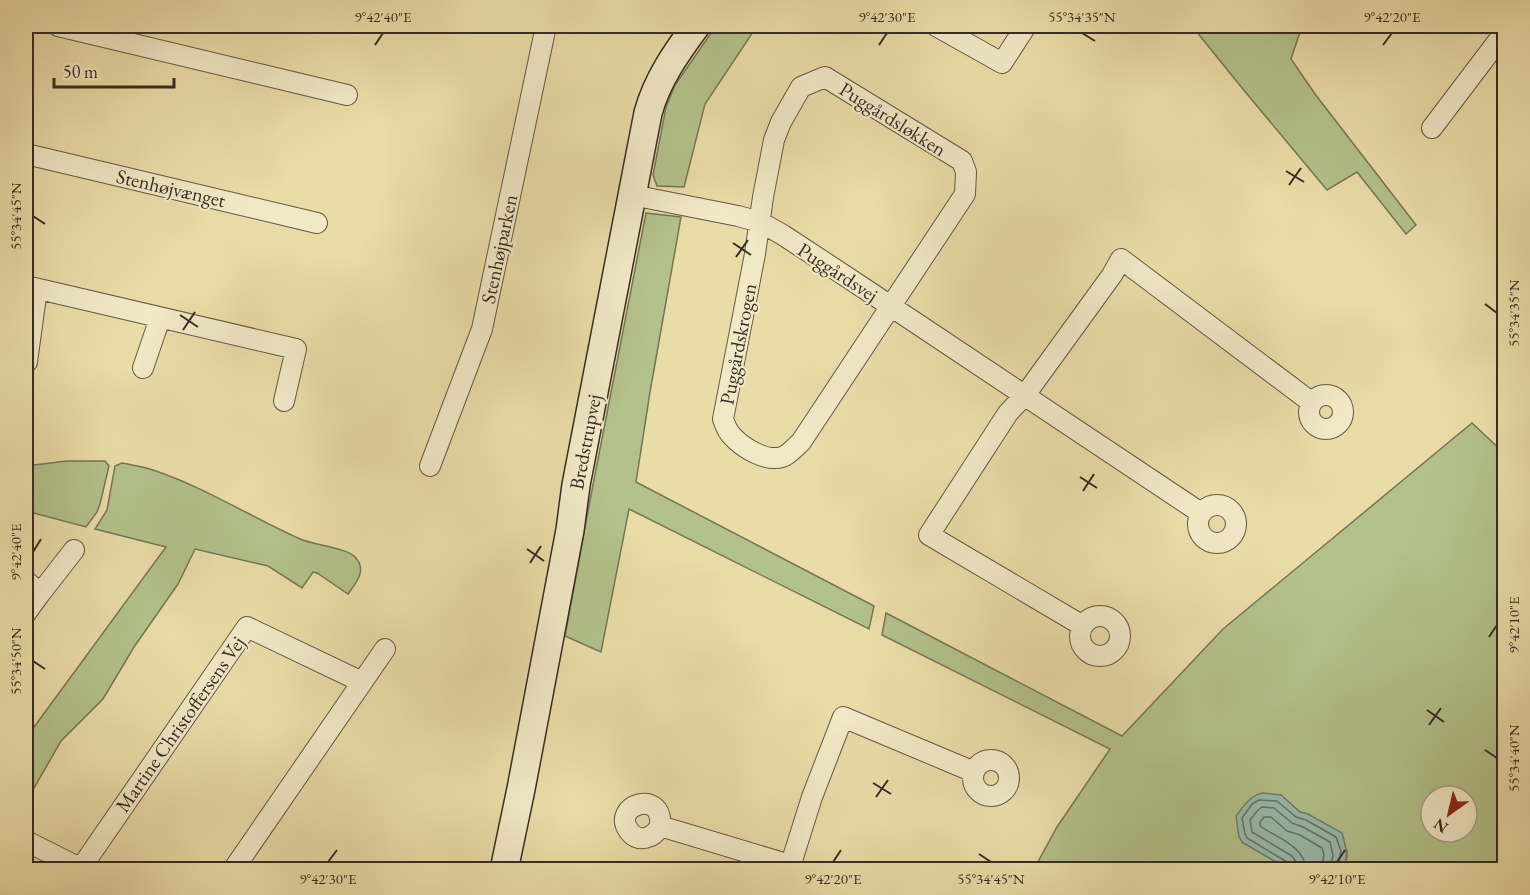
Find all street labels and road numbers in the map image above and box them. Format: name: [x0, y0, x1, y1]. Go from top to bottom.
street label: Puggårdsløkken: [835, 76, 952, 162]
street label: Stenhøjvænget: [114, 163, 229, 213]
street label: Stenhøjparken: [475, 192, 523, 306]
street label: Puggårdsvej: [793, 236, 883, 308]
street label: Puggårdskrogen: [713, 281, 763, 407]
street label: Bredstrupvej: [563, 392, 607, 492]
street label: Martine Christoffersens Vej: [109, 631, 251, 817]

